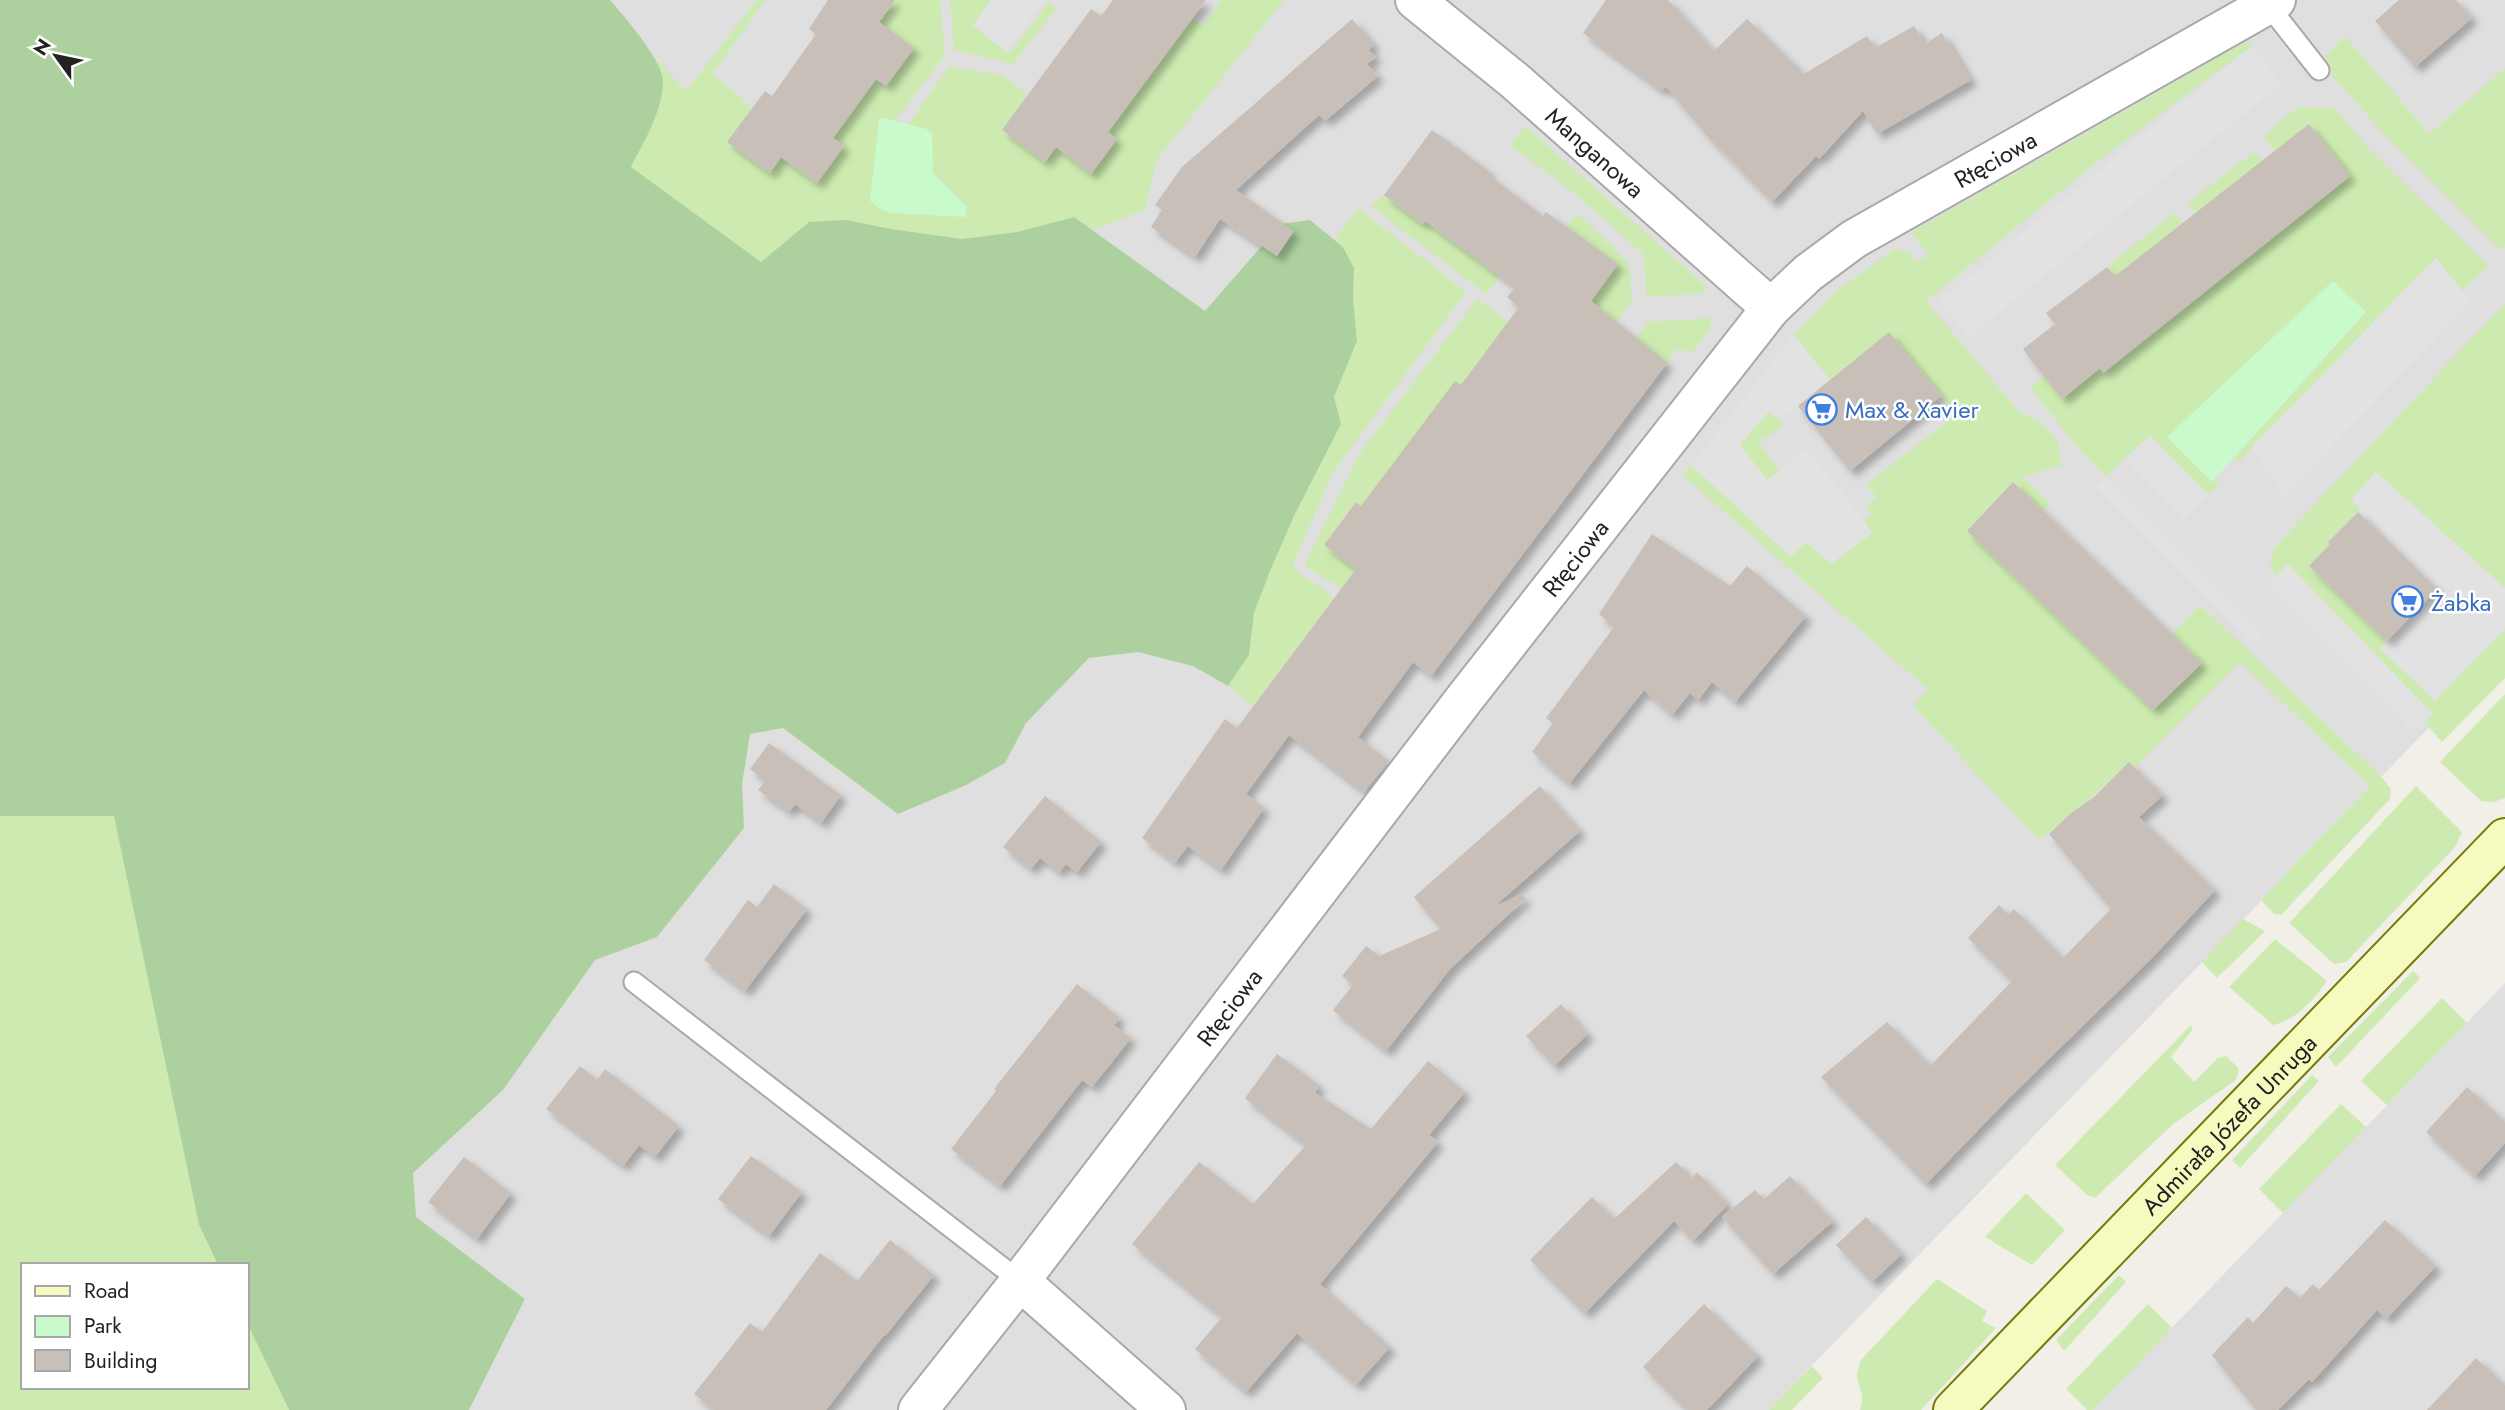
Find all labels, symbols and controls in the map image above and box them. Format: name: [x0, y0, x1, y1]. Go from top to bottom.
north arrow: [21, 21, 91, 91]
text: N: [27, 33, 58, 61]
street label: Manganowa: [1538, 99, 1653, 206]
street label: Rtęciowa: [1947, 122, 2043, 196]
supermarket icon: Max & Xavier: [1805, 392, 1839, 426]
place label: Max & Xavier: [1845, 392, 1980, 427]
street label: Rtęciowa: [1533, 512, 1616, 604]
supermarket icon: Żabka: [2391, 585, 2425, 619]
place label: Żabka: [2431, 585, 2491, 620]
street label: Rtęciowa: [1188, 961, 1270, 1053]
street label: Admirała Józefa Unruga: [2133, 1026, 2324, 1223]
legend: [21, 1263, 248, 1389]
text: Road: [84, 1276, 129, 1306]
text: Park: [84, 1311, 122, 1341]
text: Building: [84, 1346, 157, 1376]

